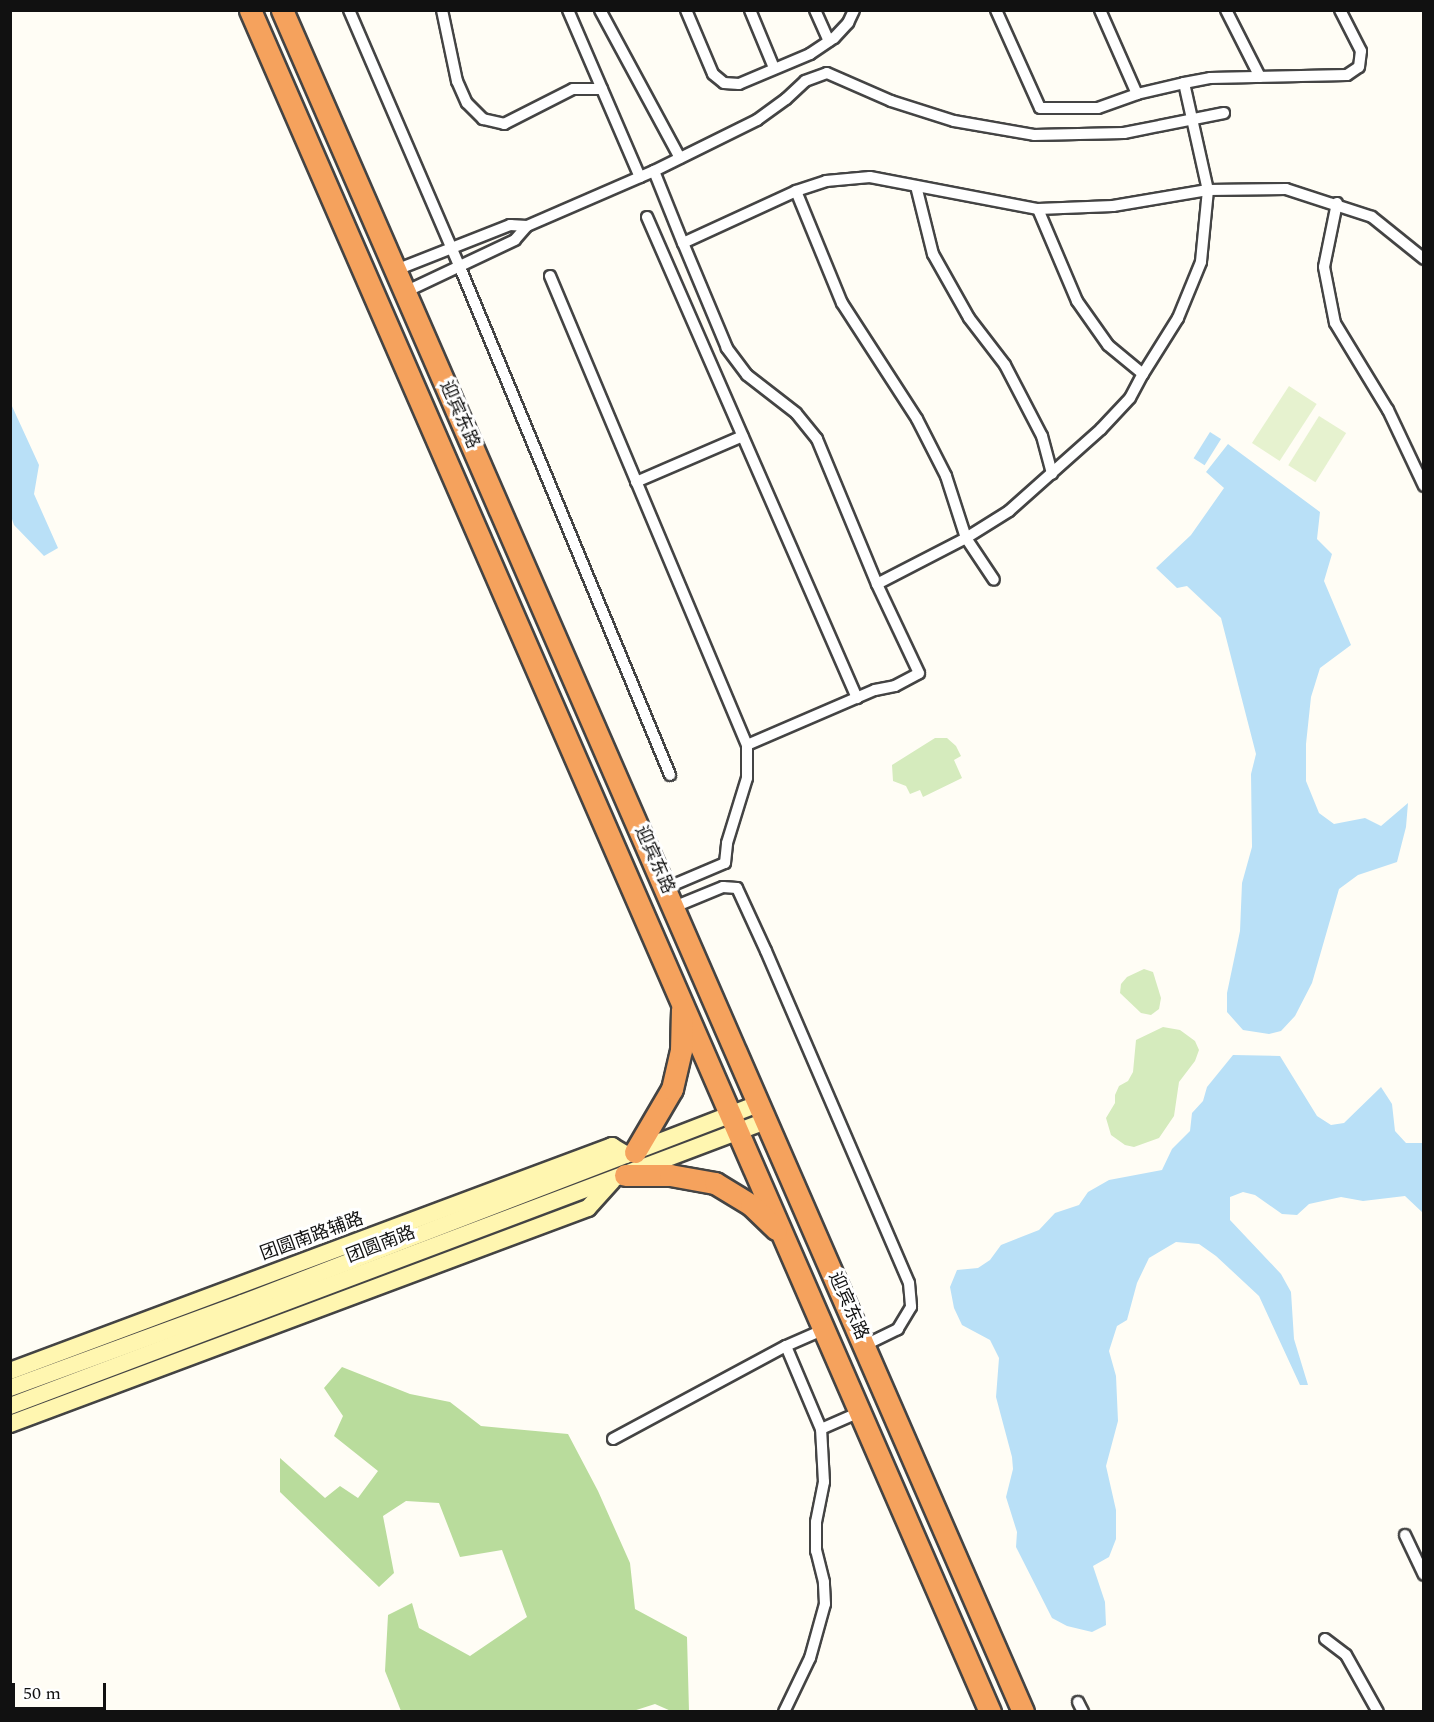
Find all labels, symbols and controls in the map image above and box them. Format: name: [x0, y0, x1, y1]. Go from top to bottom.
street label: 迎宾东路: [434, 378, 484, 452]
street label: 迎宾东路: [629, 823, 679, 897]
street label: 团圆南路辅路: [258, 1208, 366, 1266]
street label: 团圆南路: [344, 1222, 418, 1268]
street label: 迎宾东路: [823, 1269, 873, 1343]
scale bar: [15, 1671, 110, 1709]
text: 50 m: [23, 1680, 61, 1707]

